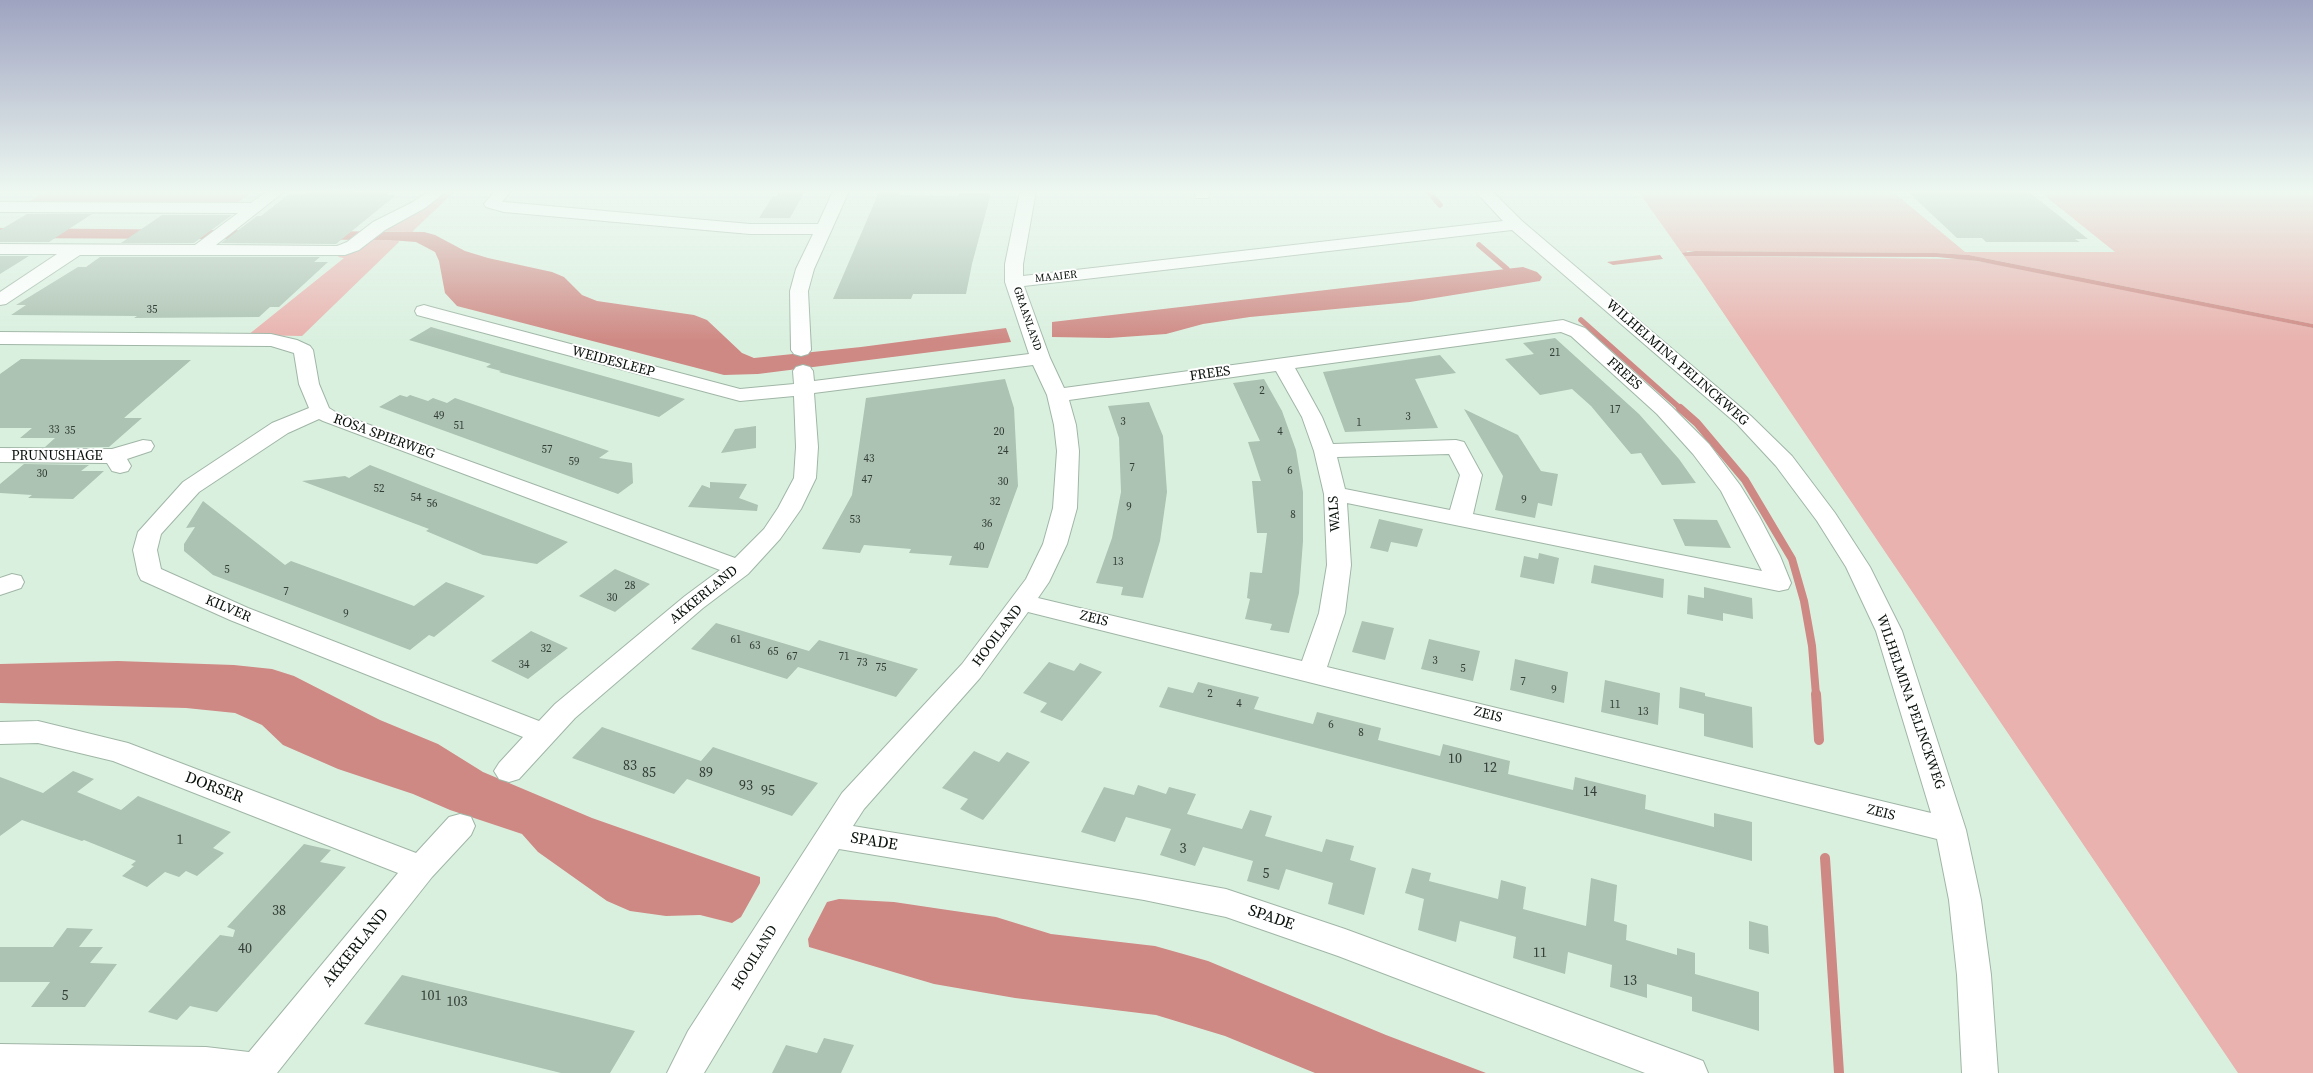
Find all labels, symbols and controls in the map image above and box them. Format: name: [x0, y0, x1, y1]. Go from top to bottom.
street label: MAAIER: [1034, 268, 1078, 286]
street label: GRAANLAND: [1010, 285, 1044, 353]
street label: WILHELMINA PELINCKWEG: [1602, 296, 1752, 430]
house number: 35: [147, 303, 157, 317]
street label: WEIDESLEEP: [570, 343, 656, 381]
house number: 21: [1550, 346, 1560, 360]
street label: FREES: [1603, 354, 1645, 394]
street label: FREES: [1188, 363, 1232, 385]
house number: 2: [1259, 384, 1265, 398]
house number: 17: [1610, 403, 1620, 417]
house number: 49: [434, 409, 444, 423]
house number: 3: [1405, 410, 1411, 424]
street label: ROSA SPIERWEG: [331, 411, 437, 463]
house number: 3: [1120, 415, 1126, 429]
house number: 1: [1356, 416, 1362, 430]
house number: 51: [454, 419, 464, 433]
house number: 33: [49, 423, 59, 437]
house number: 35: [65, 424, 75, 438]
house number: 20: [994, 425, 1004, 439]
house number: 4: [1277, 425, 1283, 439]
house number: 57: [542, 443, 552, 457]
house number: 24: [998, 444, 1008, 458]
street label: PRUNUSHAGE: [11, 448, 103, 464]
house number: 43: [864, 452, 874, 466]
house number: 59: [569, 455, 579, 469]
house number: 7: [1129, 461, 1135, 475]
house number: 6: [1287, 464, 1293, 478]
house number: 30: [37, 467, 47, 481]
house number: 47: [862, 473, 872, 487]
house number: 30: [998, 475, 1008, 489]
house number: 52: [374, 482, 384, 496]
house number: 54: [411, 491, 421, 505]
house number: 9: [1521, 493, 1527, 507]
house number: 32: [990, 495, 1000, 509]
street label: WALS: [1325, 495, 1345, 533]
house number: 56: [427, 497, 437, 511]
house number: 9: [1126, 500, 1132, 514]
house number: 8: [1290, 508, 1296, 522]
house number: 53: [850, 513, 860, 527]
house number: 36: [982, 517, 992, 531]
house number: 40: [974, 540, 984, 554]
house number: 13: [1113, 555, 1123, 569]
street label: AKKERLAND: [666, 562, 742, 628]
house number: 5: [224, 563, 230, 577]
house number: 28: [625, 579, 635, 593]
house number: 7: [283, 585, 289, 599]
house number: 30: [607, 591, 617, 605]
street label: KILVER: [203, 592, 253, 626]
street label: HOOILAND: [969, 602, 1027, 670]
house number: 9: [343, 607, 349, 621]
street label: ZEIS: [1078, 607, 1110, 631]
street label: WILHELMINA PELINCKWEG: [1872, 612, 1948, 792]
house number: 61: [731, 633, 741, 647]
house number: 63: [750, 639, 760, 653]
house number: 32: [541, 642, 551, 656]
house number: 65: [768, 645, 778, 659]
house number: 67: [787, 650, 797, 664]
house number: 71: [839, 650, 849, 664]
house number: 3: [1432, 654, 1438, 668]
house number: 73: [857, 656, 867, 670]
house number: 34: [519, 658, 529, 672]
house number: 75: [876, 661, 886, 675]
house number: 5: [1460, 662, 1466, 676]
house number: 7: [1520, 675, 1526, 689]
house number: 9: [1551, 683, 1557, 697]
house number: 2: [1207, 687, 1213, 701]
house number: 4: [1236, 697, 1242, 711]
house number: 11: [1610, 698, 1620, 712]
street label: ZEIS: [1472, 703, 1504, 727]
house number: 13: [1638, 705, 1648, 719]
house number: 6: [1328, 718, 1334, 732]
house number: 8: [1358, 726, 1364, 740]
house number: 10: [1448, 751, 1462, 767]
house number: 83: [623, 758, 637, 774]
house number: 12: [1483, 760, 1497, 776]
house number: 85: [642, 765, 656, 781]
house number: 89: [699, 765, 713, 781]
street label: DORSER: [182, 768, 246, 808]
house number: 93: [739, 778, 753, 794]
house number: 95: [761, 783, 775, 799]
house number: 14: [1583, 784, 1597, 800]
street label: ZEIS: [1865, 801, 1897, 825]
street label: SPADE: [849, 829, 899, 855]
house number: 1: [177, 832, 183, 848]
house number: 3: [1180, 841, 1186, 857]
house number: 5: [1263, 866, 1269, 882]
street label: SPADE: [1245, 901, 1297, 935]
house number: 38: [272, 903, 286, 919]
street label: AKKERLAND: [319, 905, 393, 991]
street label: HOOILAND: [729, 923, 781, 993]
house number: 40: [238, 941, 252, 957]
house number: 11: [1533, 945, 1547, 961]
house number: 13: [1623, 973, 1637, 989]
house number: 5: [62, 988, 68, 1004]
house number: 101: [421, 988, 441, 1004]
house number: 103: [447, 994, 467, 1010]

